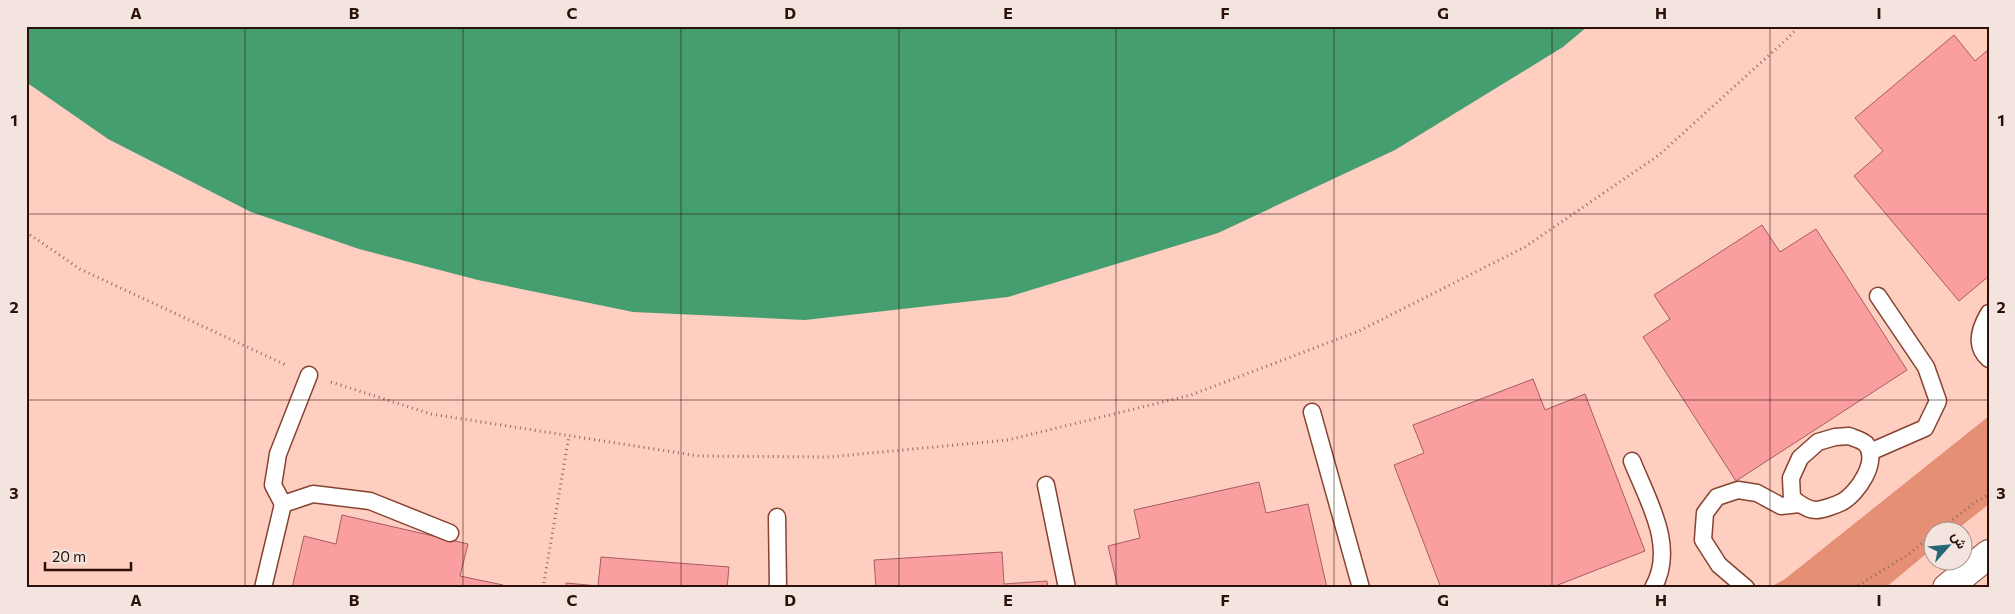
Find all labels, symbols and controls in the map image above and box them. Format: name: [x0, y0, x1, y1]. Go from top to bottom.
text: A: [130, 3, 142, 22]
text: B: [349, 3, 360, 22]
text: C: [567, 3, 578, 22]
text: D: [784, 3, 796, 22]
text: E: [1003, 3, 1013, 22]
text: F: [1220, 3, 1230, 22]
text: G: [1437, 3, 1449, 22]
text: H: [1655, 3, 1667, 22]
text: I: [1876, 3, 1882, 22]
text: 1: [10, 110, 18, 129]
text: 1: [1997, 110, 2005, 129]
text: 2: [9, 297, 19, 316]
text: 2: [1996, 297, 2006, 316]
text: 3: [9, 483, 19, 502]
text: 3: [1996, 483, 2006, 502]
north arrow: [1922, 522, 1972, 572]
text: ش: [1948, 529, 1972, 552]
scale bar: [45, 539, 131, 571]
text: 20 m: [52, 547, 86, 565]
text: A: [130, 590, 142, 609]
text: B: [349, 590, 360, 609]
text: C: [567, 590, 578, 609]
text: D: [784, 590, 796, 609]
text: E: [1003, 590, 1013, 609]
text: F: [1220, 590, 1230, 609]
text: G: [1437, 590, 1449, 609]
text: H: [1655, 590, 1667, 609]
text: I: [1876, 590, 1882, 609]

